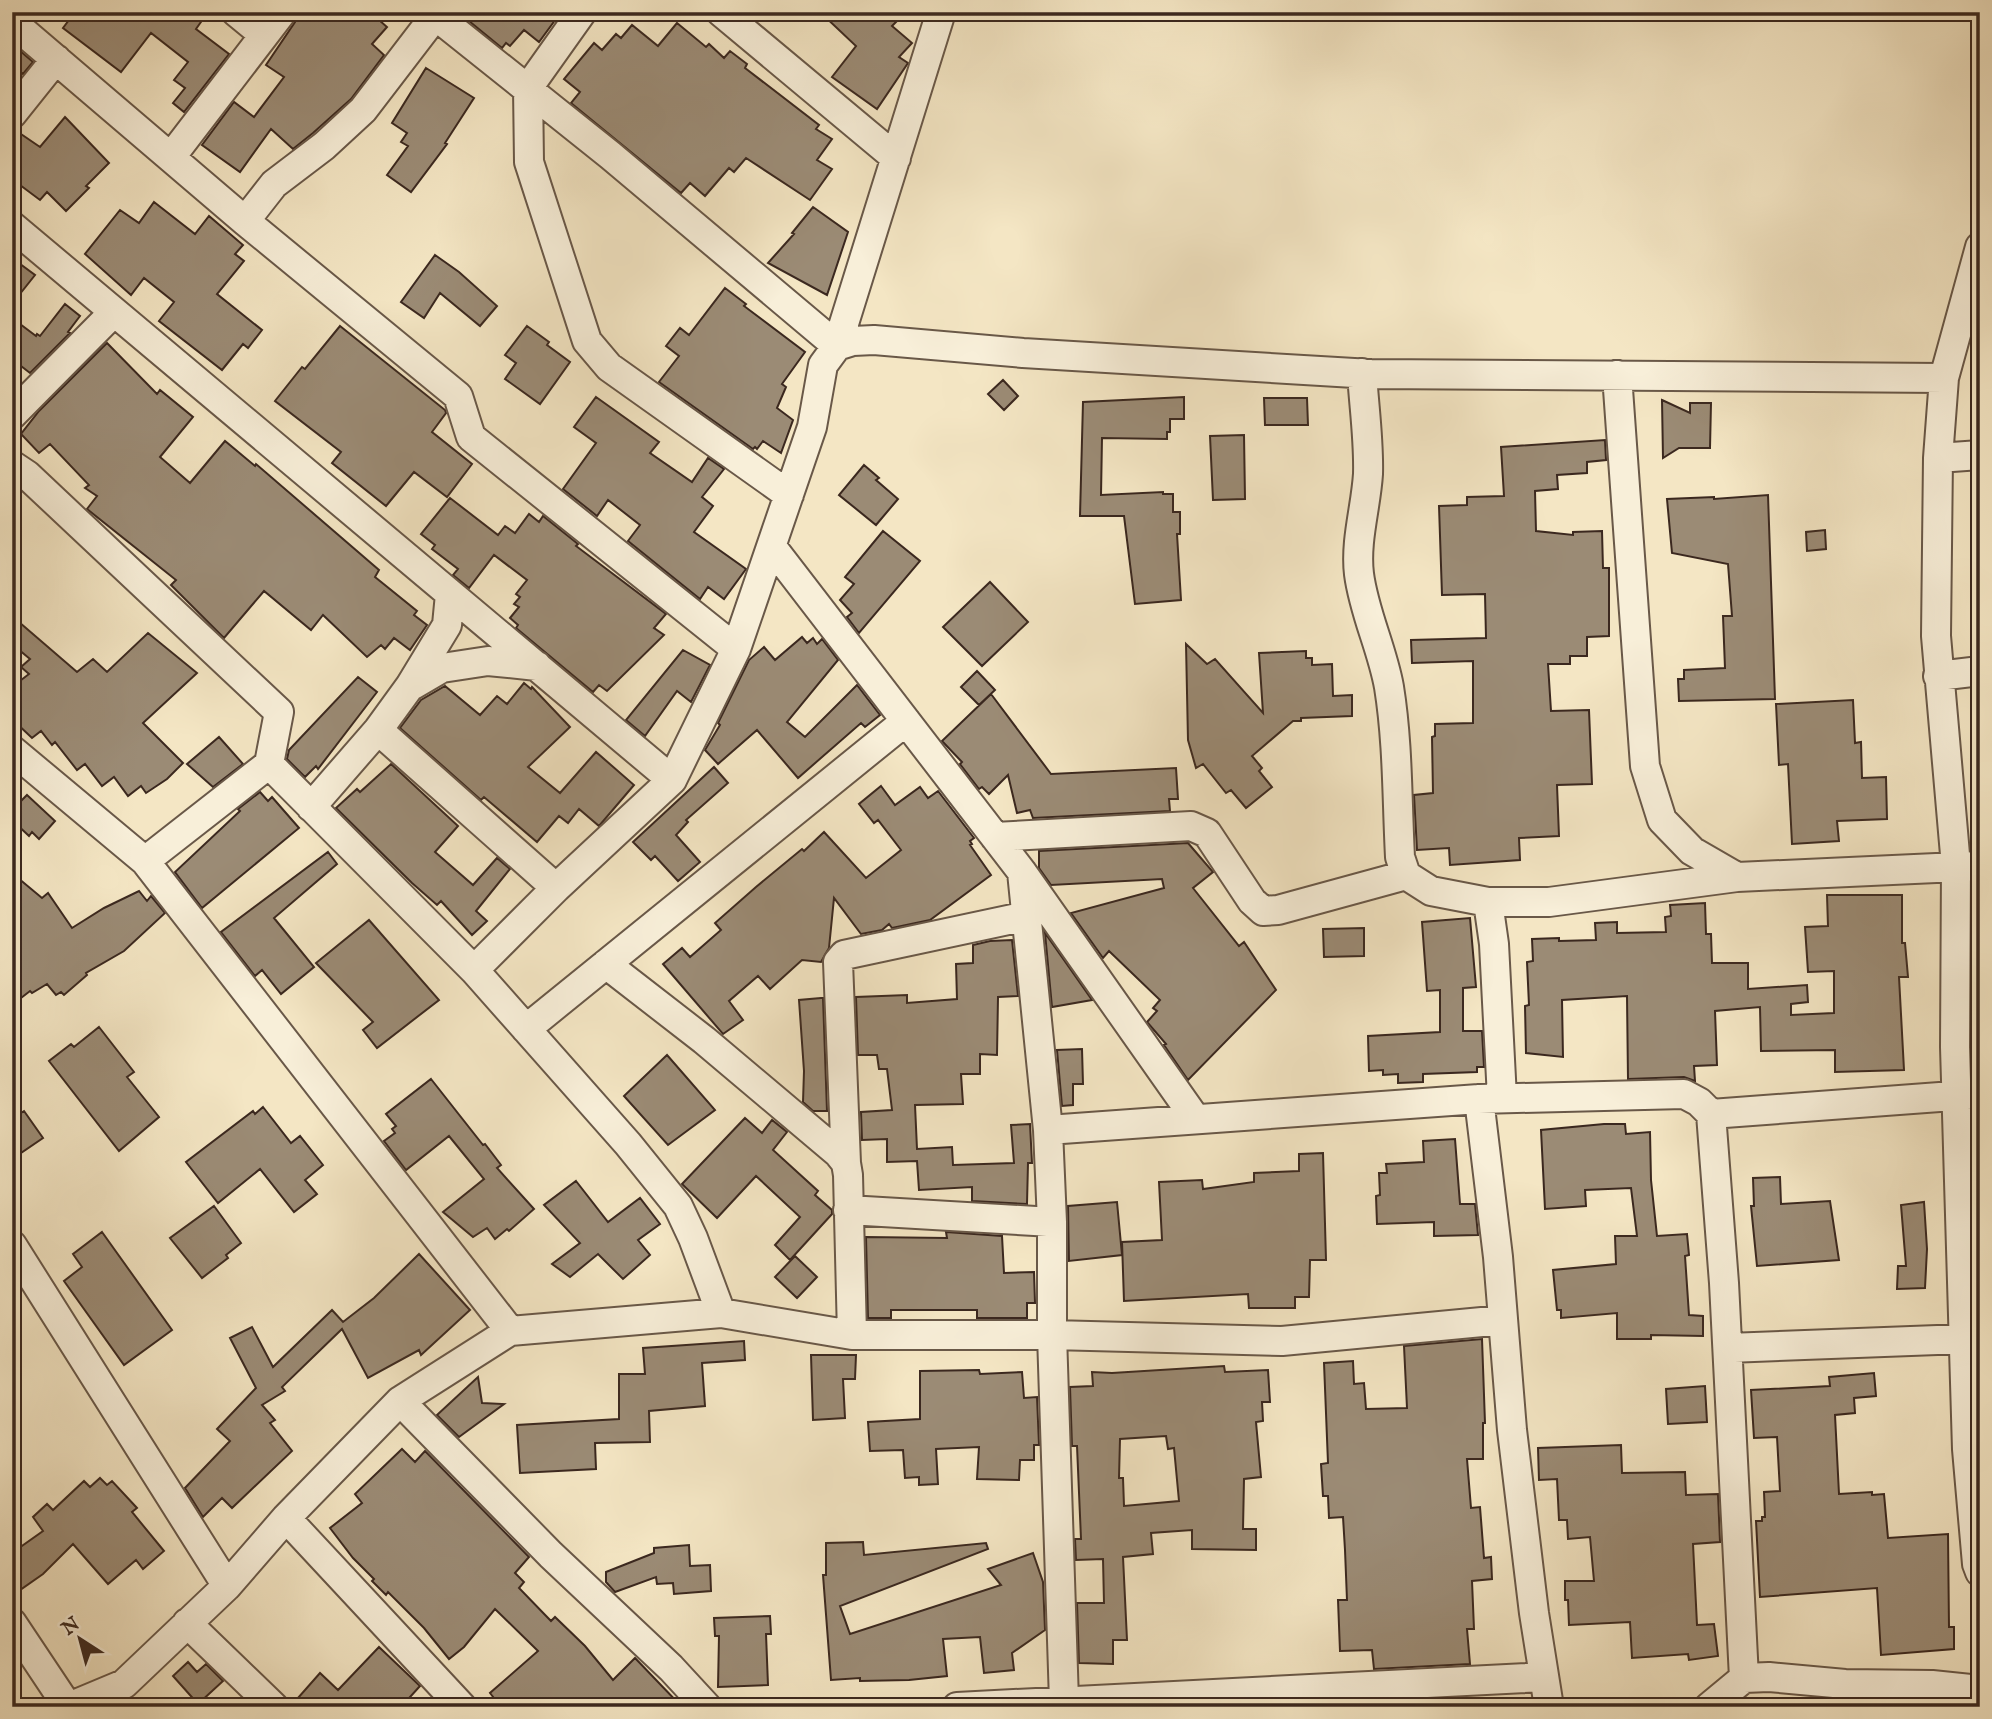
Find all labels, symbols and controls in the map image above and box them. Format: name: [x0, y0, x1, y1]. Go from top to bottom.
north arrow: [46, 1604, 116, 1674]
text: N: [57, 1612, 85, 1642]

